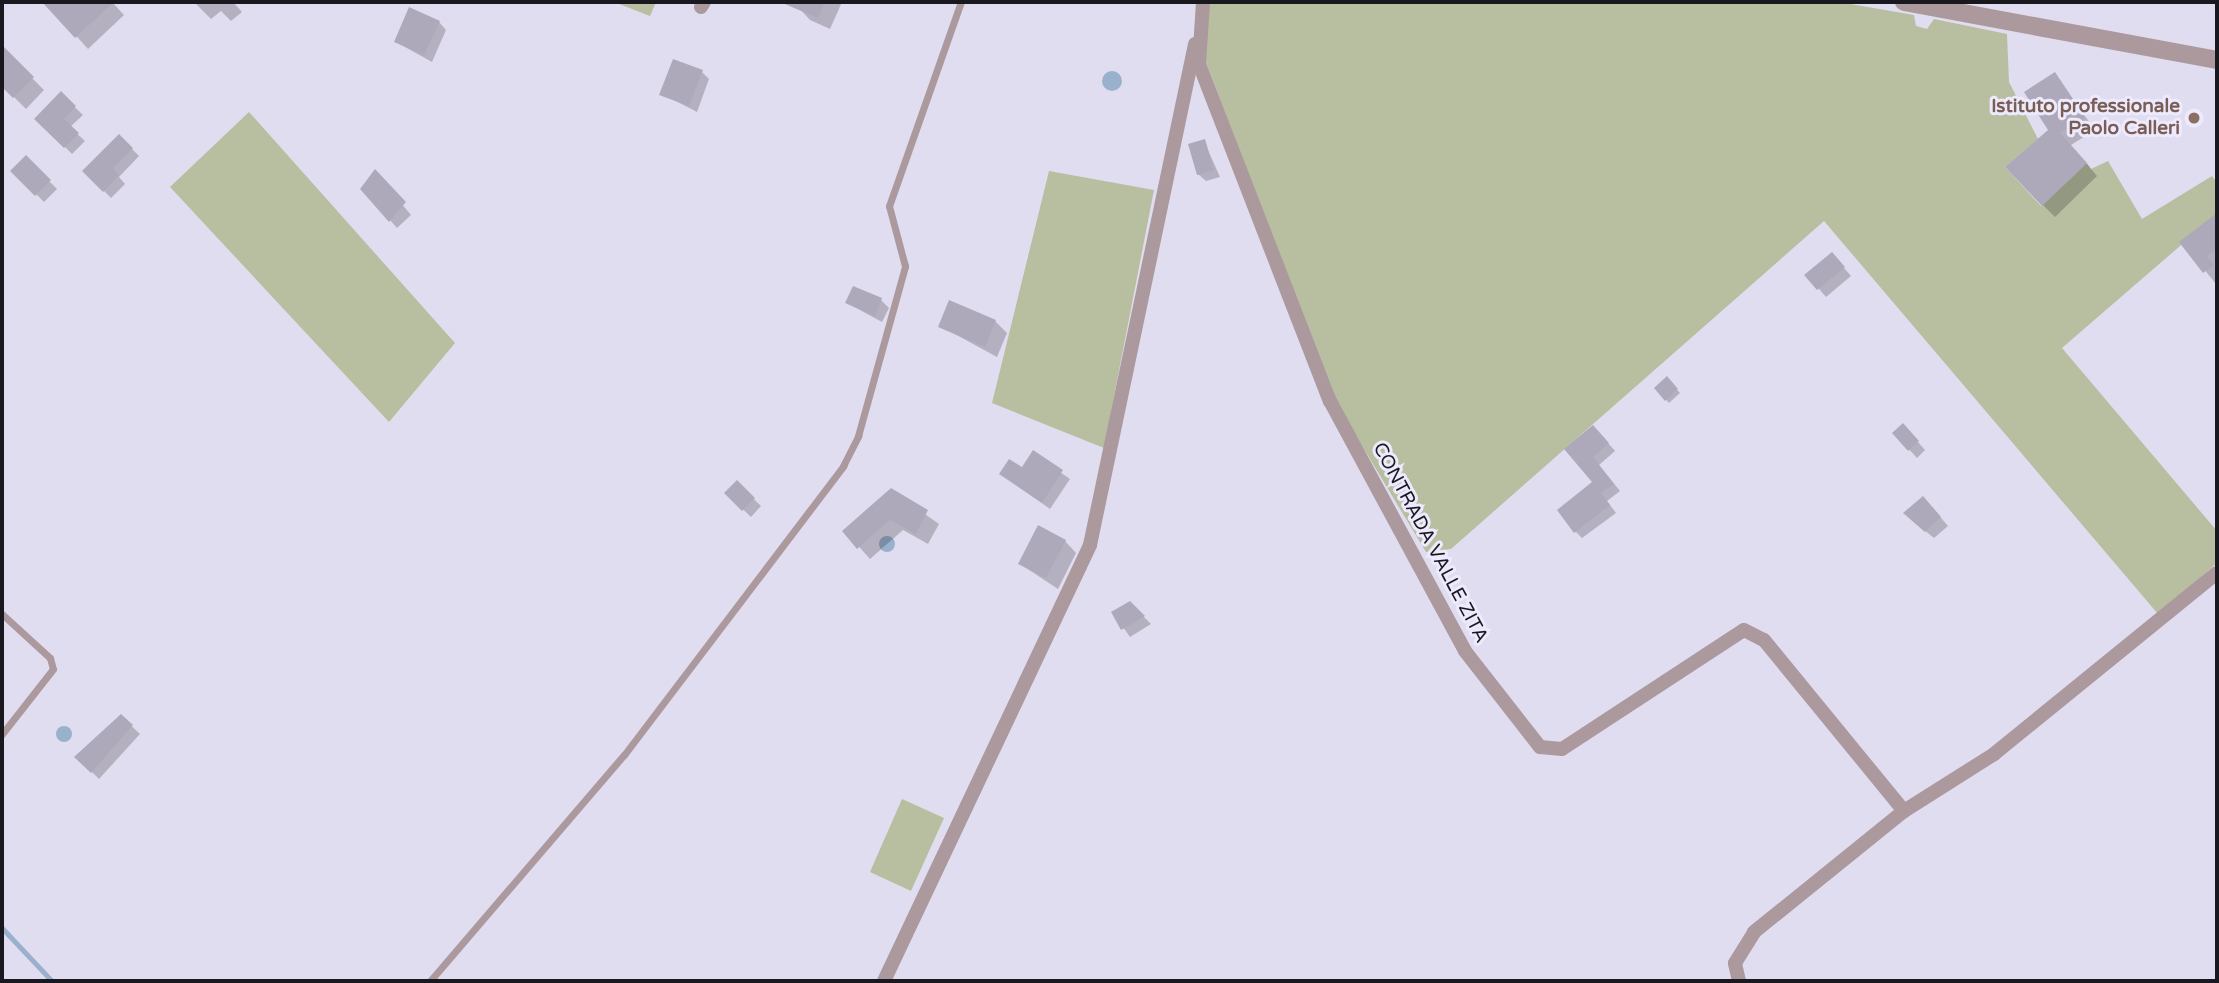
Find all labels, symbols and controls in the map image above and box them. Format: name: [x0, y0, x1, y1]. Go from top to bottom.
place label: Istituto professionale Paolo Calleri: [1991, 96, 2180, 140]
marker: Istituto professionale Paolo Calleri: [2186, 110, 2202, 126]
street label: CONTRADA VALLE ZITA: [1367, 439, 1493, 647]

